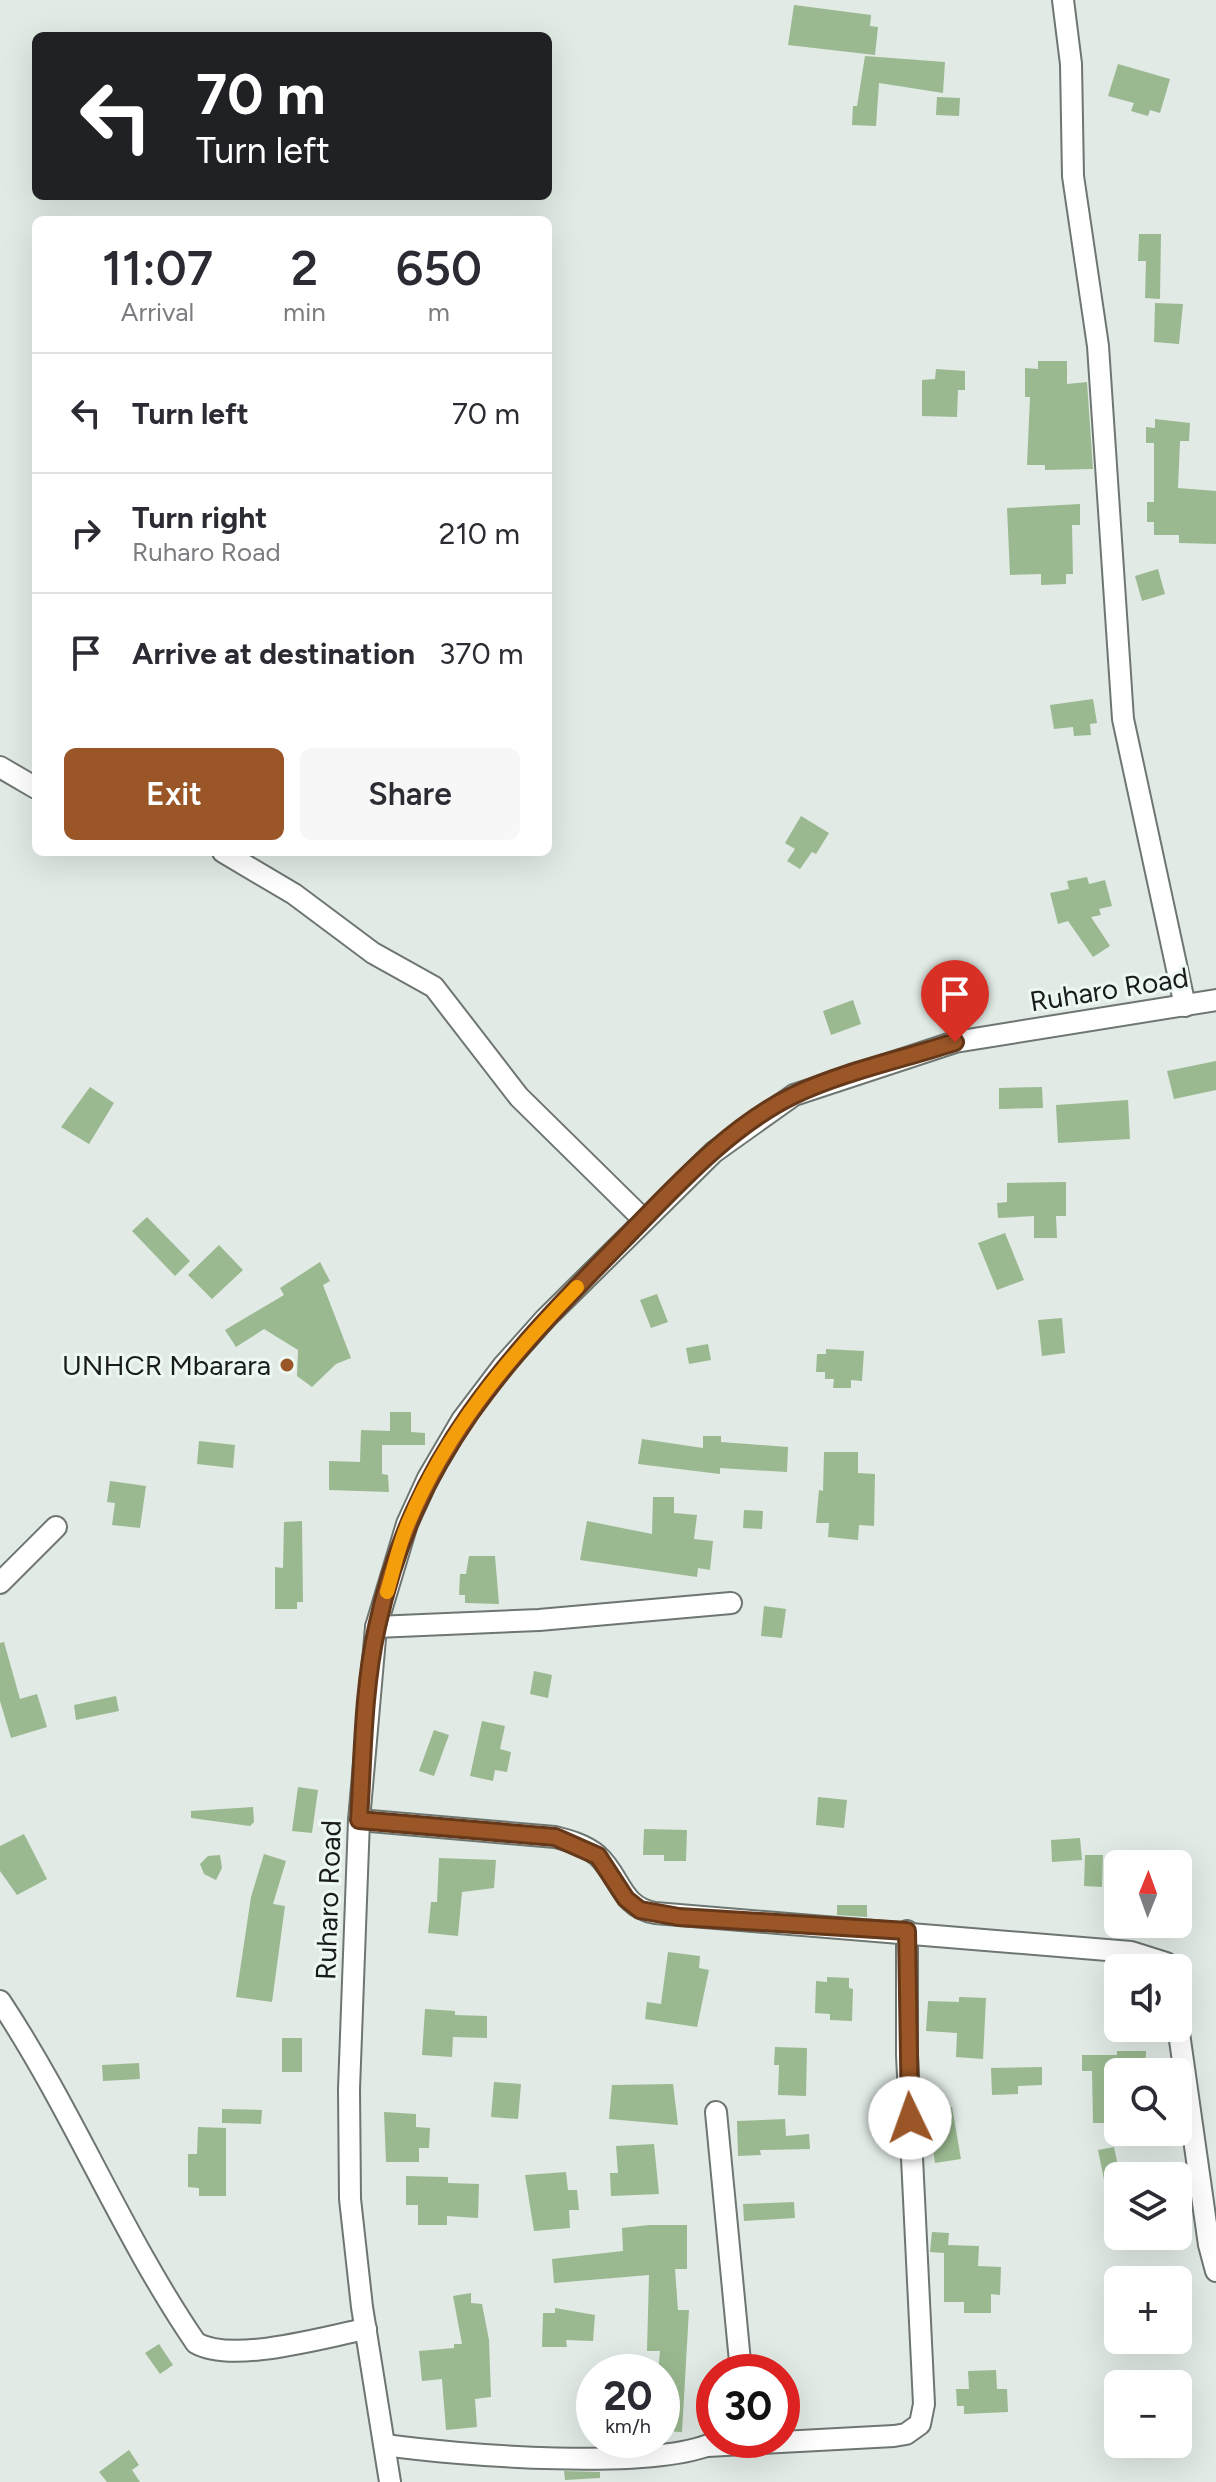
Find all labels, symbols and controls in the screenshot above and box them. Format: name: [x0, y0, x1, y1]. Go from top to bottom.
text: 70 m: [196, 61, 326, 128]
icon: left: [64, 64, 168, 168]
text: Turn left: [196, 129, 330, 172]
text: 11:07: [102, 239, 213, 297]
text: 2: [291, 239, 318, 297]
text: 650: [396, 239, 482, 297]
text: Arrival: [121, 296, 194, 328]
text: min: [283, 296, 326, 328]
text: m: [428, 296, 450, 328]
icon: left: [64, 391, 108, 435]
text: Turn left: [132, 395, 249, 432]
text: 70 m: [452, 395, 520, 432]
text: Turn right: [132, 499, 267, 536]
icon: right: [64, 511, 108, 555]
text: 210 m: [439, 515, 520, 552]
text: Ruharo Road: [132, 536, 281, 568]
icon: arrive: [64, 631, 108, 675]
text: Arrive at destination: [132, 635, 415, 672]
text: 370 m: [439, 635, 524, 672]
button: Exit: [64, 748, 284, 840]
button: Share: [300, 748, 520, 840]
pin: [921, 960, 989, 1042]
street label: Ruharo Road: [1027, 960, 1191, 1018]
icon: arrive: [933, 972, 977, 1016]
place label: UNHCR Mbarara: [62, 1348, 271, 1382]
marker: UNHCR Mbarara: [278, 1356, 296, 1374]
street label: Ruharo Road: [308, 1819, 348, 1981]
north arrow: [1104, 1850, 1192, 1938]
map controls: [1104, 1850, 1192, 2458]
button: sound: [1104, 1954, 1192, 2042]
button: search: [1104, 2058, 1192, 2146]
position arrow: [868, 2076, 952, 2160]
button: layers: [1104, 2162, 1192, 2250]
button: +: [1104, 2266, 1192, 2354]
speed limit sign: 30: [696, 2354, 800, 2458]
button: −: [1104, 2370, 1192, 2458]
text: 20: [603, 2372, 653, 2420]
text: km/h: [605, 2414, 651, 2438]

